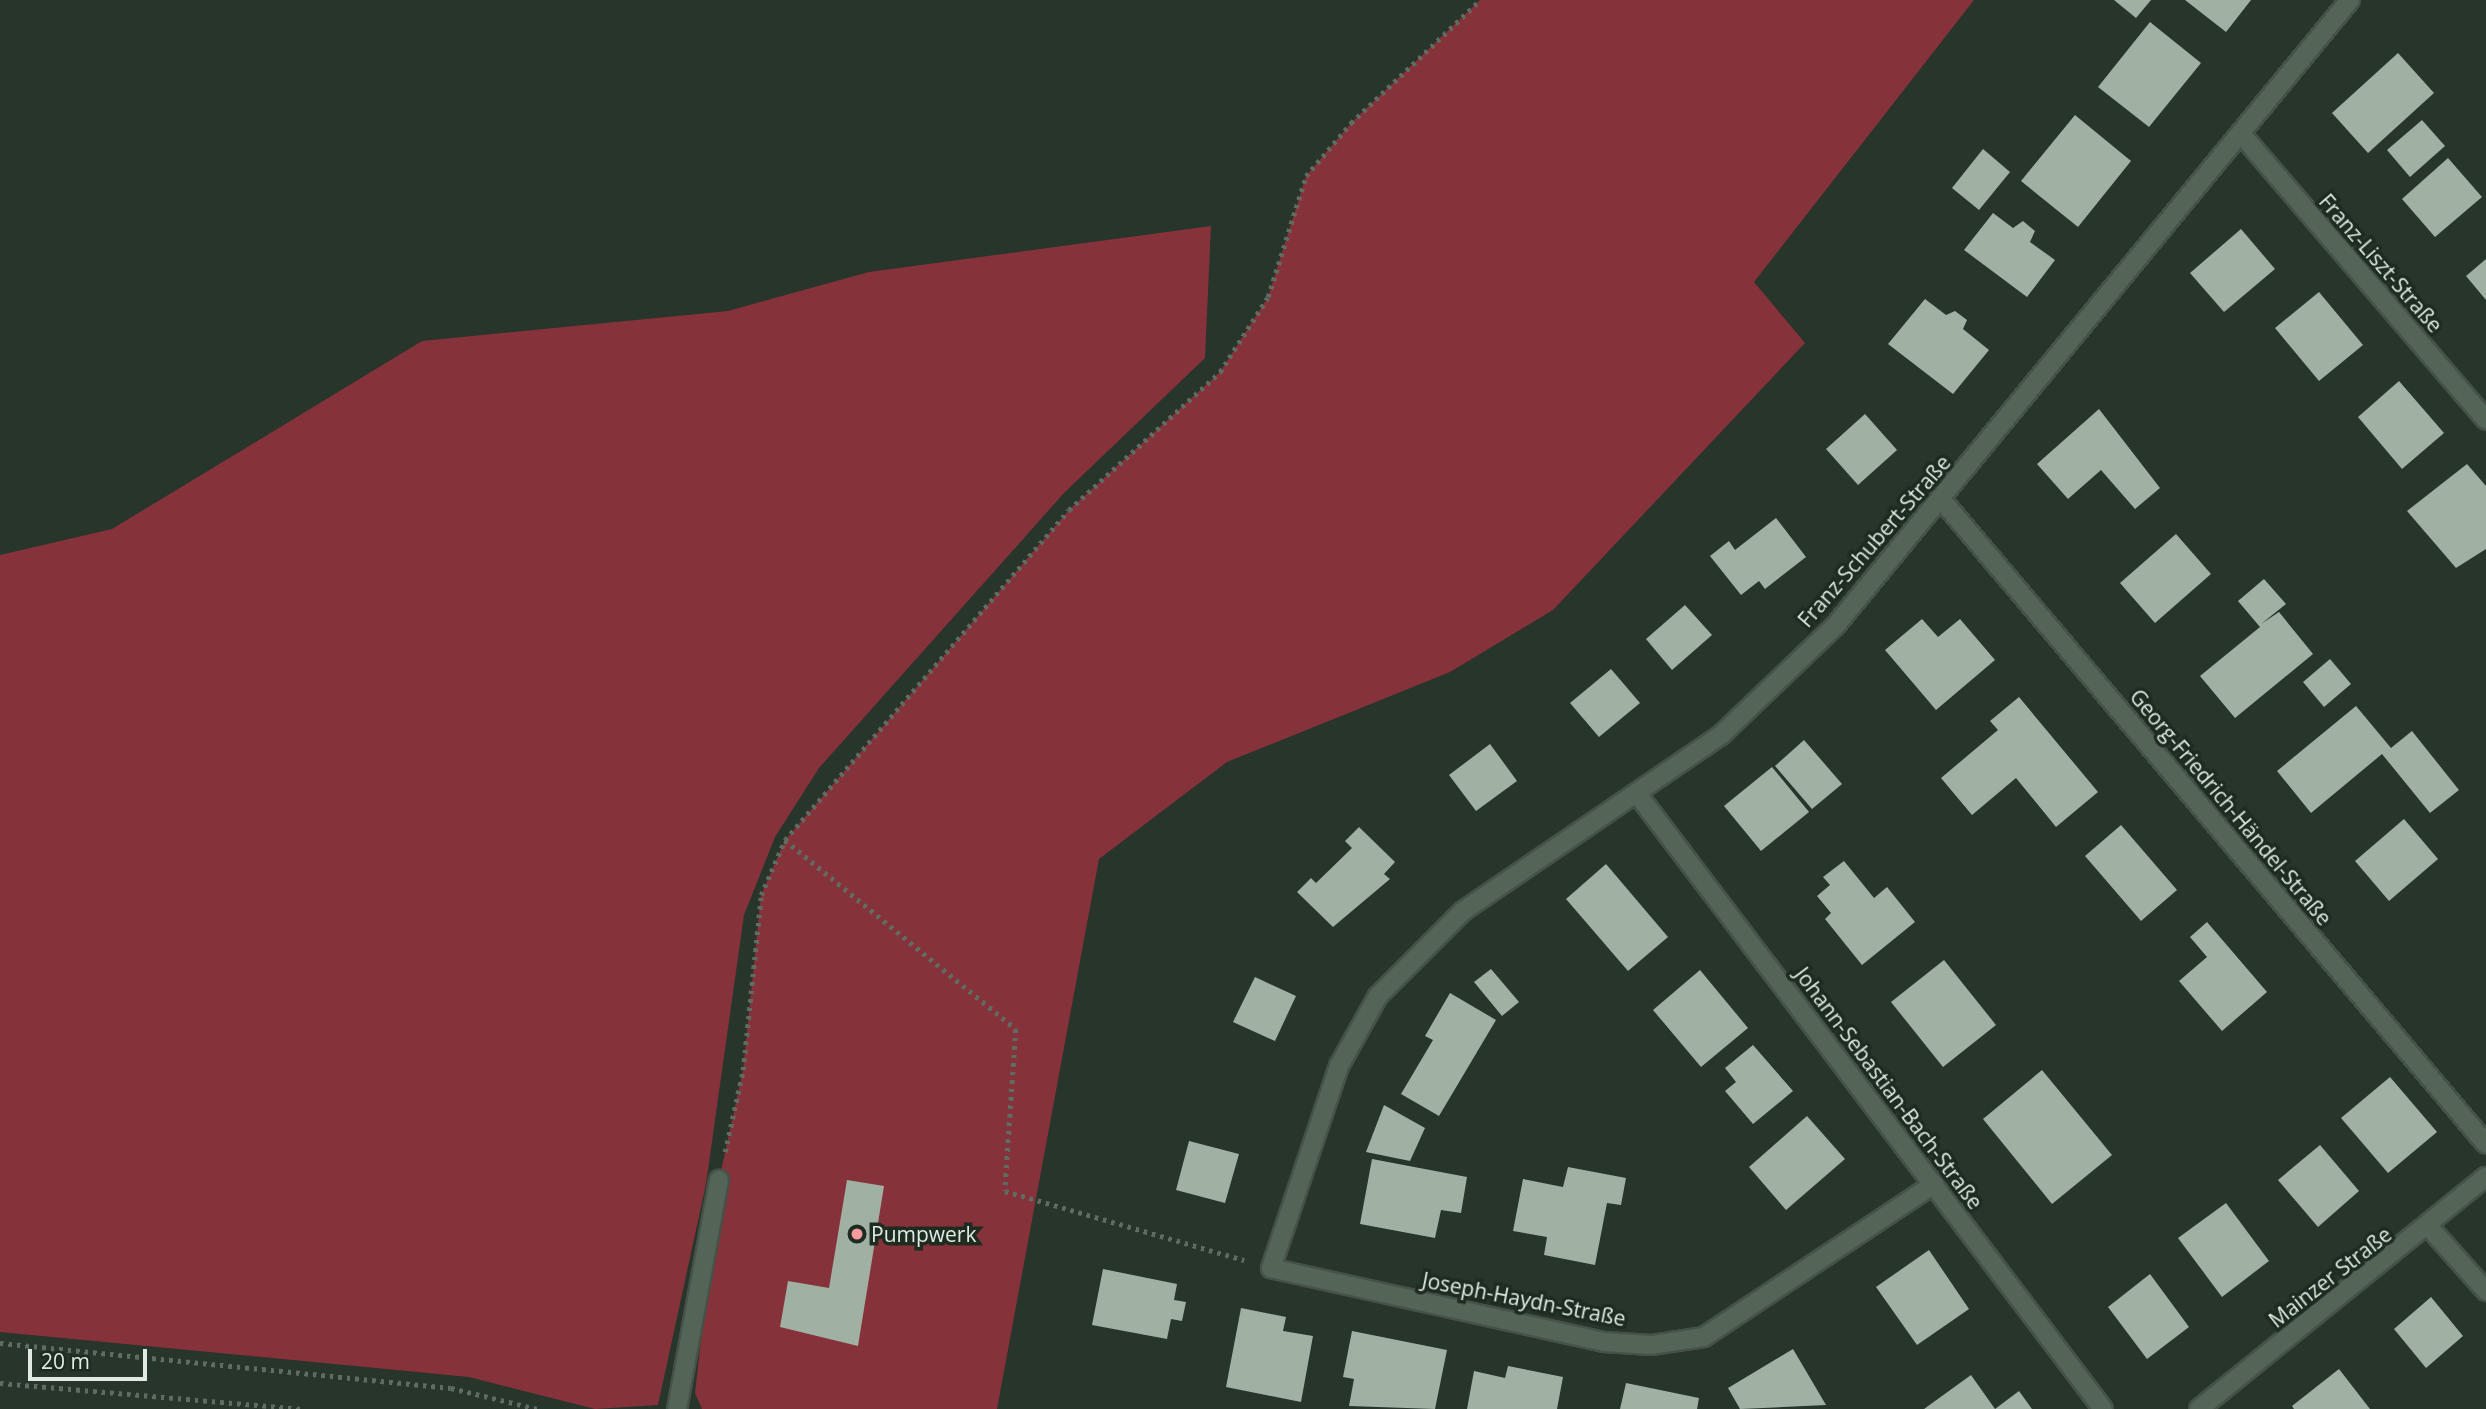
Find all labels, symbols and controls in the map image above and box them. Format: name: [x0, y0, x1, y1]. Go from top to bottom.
street label: Franz-Liszt-Straße: [2314, 189, 2448, 337]
street label: Franz-Schubert-Straße: [1792, 450, 1956, 632]
street label: Georg-Friedrich-Händel-Straße: [2125, 684, 2337, 930]
street label: Johann-Sebastian-Bach-Straße: [1790, 962, 1988, 1214]
place label: Pumpwerk: [871, 1221, 976, 1247]
street label: Mainzer Straße: [2264, 1221, 2396, 1333]
marker: Pumpwerk: [849, 1226, 865, 1242]
street label: Joseph-Haydn-Straße: [1420, 1267, 1628, 1331]
scale bar: [32, 1336, 150, 1380]
text: 20 m: [41, 1347, 90, 1375]

